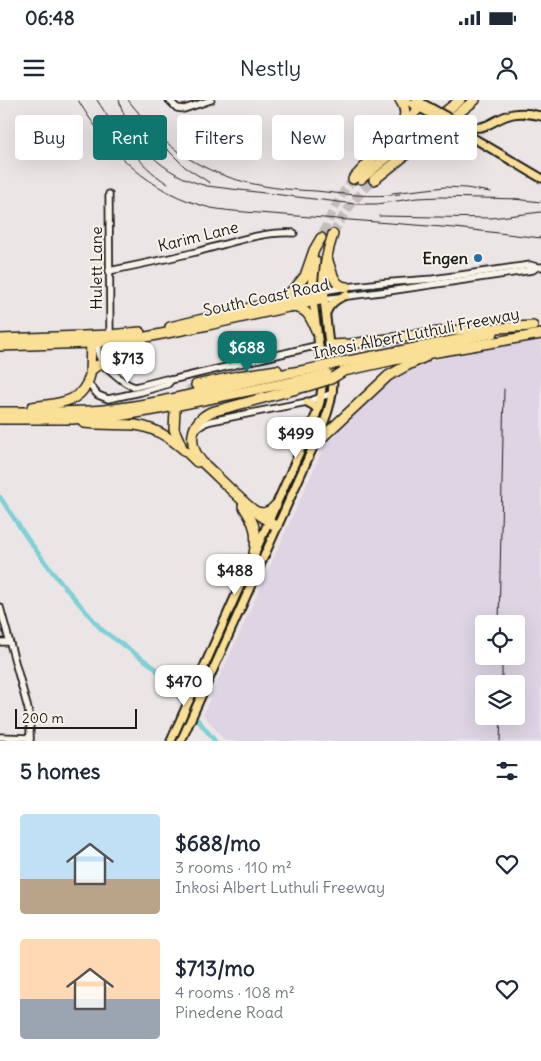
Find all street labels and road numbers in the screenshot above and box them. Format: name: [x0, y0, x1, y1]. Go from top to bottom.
street label: Karim Lane: [156, 216, 240, 256]
street label: Hulett Lane: [86, 226, 106, 310]
street label: South Coast Road: [201, 274, 331, 320]
street label: Inkosi Albert Luthuli Freeway: [311, 303, 521, 363]

